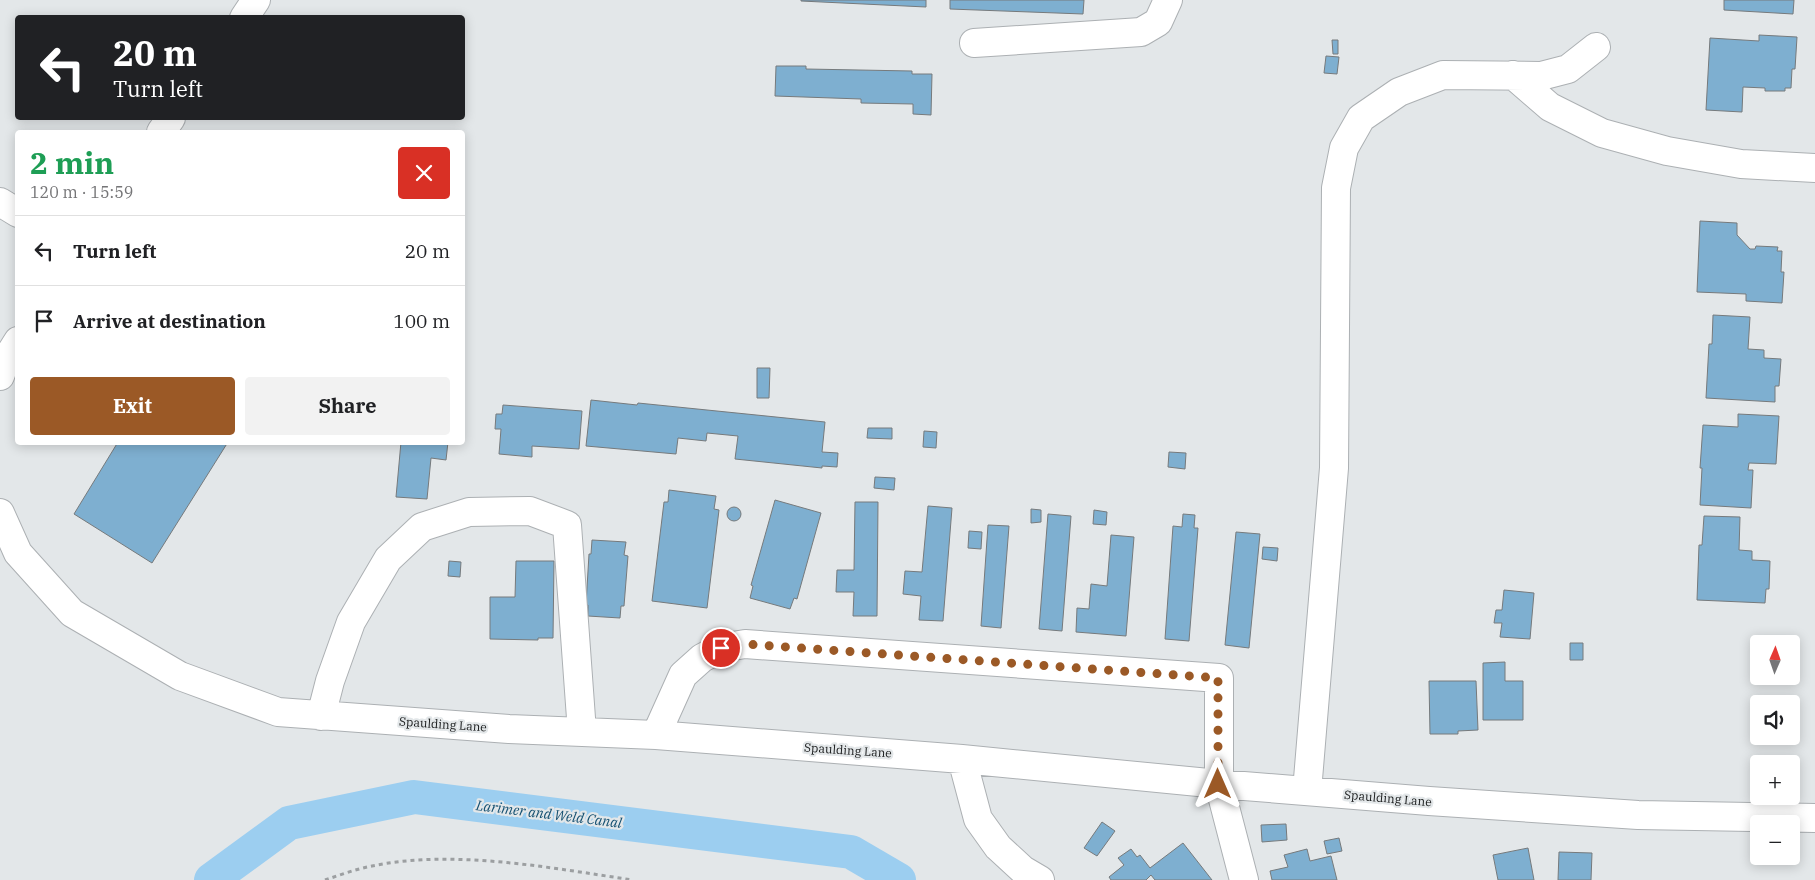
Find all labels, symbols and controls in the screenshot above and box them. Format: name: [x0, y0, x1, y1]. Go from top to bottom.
text: 20 m: [113, 30, 197, 76]
icon: left: [30, 35, 95, 100]
text: Turn left: [113, 74, 203, 103]
text: 2 min: [30, 143, 114, 182]
button: close: [398, 147, 450, 199]
text: 120 m · 15:59: [30, 182, 133, 202]
icon: left: [30, 237, 58, 265]
text: Turn left: [73, 239, 156, 263]
text: 20 m: [405, 239, 450, 263]
icon: arrive: [30, 307, 58, 335]
text: Arrive at destination: [73, 309, 266, 333]
text: 100 m: [393, 309, 450, 333]
button: Exit: [30, 377, 235, 435]
button: Share: [245, 377, 450, 435]
pin: [700, 627, 742, 669]
icon: arrive: [707, 634, 735, 662]
north arrow: [1750, 635, 1800, 685]
map controls: [1750, 635, 1800, 865]
button: sound: [1750, 695, 1800, 745]
street label: Spaulding Lane: [399, 713, 487, 735]
street label: Spaulding Lane: [804, 739, 892, 761]
button: +: [1750, 755, 1800, 805]
position arrow: [1191, 757, 1243, 809]
street label: Spaulding Lane: [1344, 787, 1432, 809]
water label: Larimer and Weld Canal: [474, 796, 624, 832]
button: −: [1750, 815, 1800, 865]

